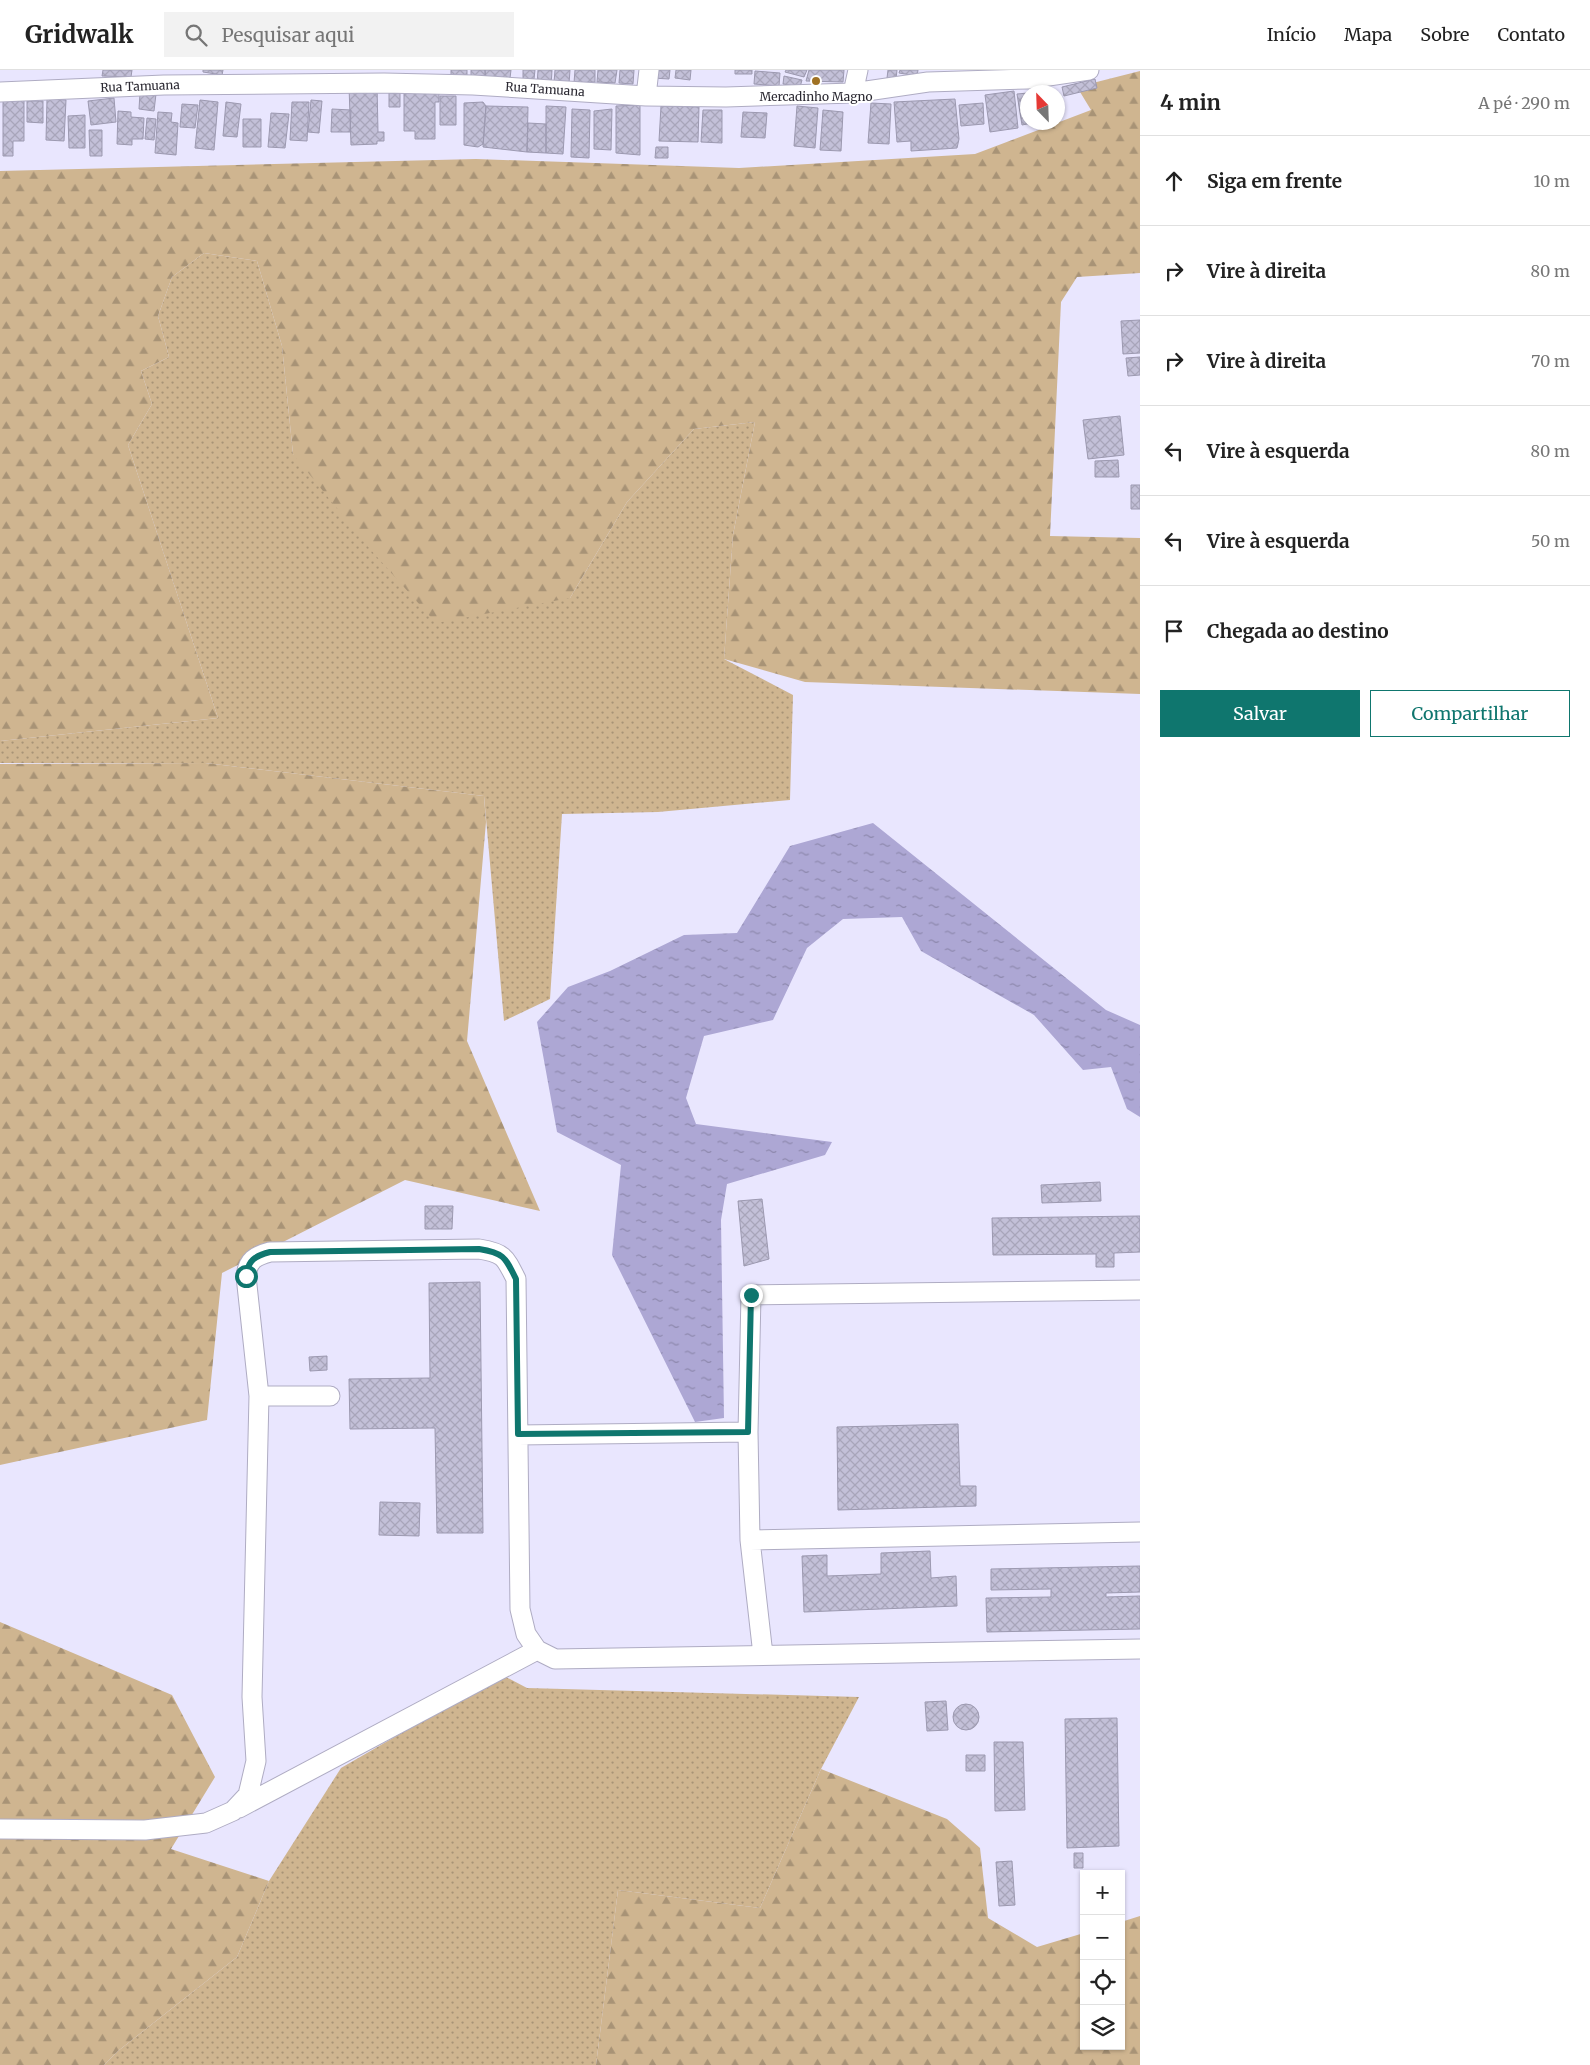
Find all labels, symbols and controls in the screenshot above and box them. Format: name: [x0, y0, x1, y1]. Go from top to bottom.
search box: [164, 12, 514, 57]
text: Gridwalk: [25, 19, 134, 50]
icon: search: [182, 21, 210, 49]
text: Pesquisar aqui: [222, 23, 354, 47]
text: Início: [1267, 23, 1316, 46]
text: Mapa: [1344, 23, 1392, 46]
text: Sobre: [1420, 23, 1470, 46]
text: Contato: [1498, 23, 1565, 46]
marker: Mercadinho Magno: [810, 75, 822, 87]
street label: Rua Tamuana: [100, 77, 181, 95]
street label: Rua Tamuana: [505, 79, 586, 99]
north arrow: [1020, 85, 1065, 130]
place label: Mercadinho Magno: [759, 89, 873, 104]
text: 4 min: [1160, 89, 1221, 116]
text: A pé · 290 m: [1478, 93, 1570, 113]
icon: ahead: [1160, 167, 1188, 195]
text: Siga em frente: [1207, 169, 1342, 193]
text: 10 m: [1533, 171, 1570, 191]
icon: right: [1160, 257, 1188, 285]
text: Vire à direita: [1207, 259, 1326, 283]
text: 80 m: [1531, 261, 1570, 281]
icon: right: [1160, 347, 1188, 375]
text: Vire à direita: [1207, 349, 1326, 373]
text: 70 m: [1531, 351, 1570, 371]
icon: left: [1160, 437, 1188, 465]
text: Vire à esquerda: [1207, 439, 1350, 463]
text: 80 m: [1531, 441, 1570, 461]
icon: left: [1160, 527, 1188, 555]
text: Vire à esquerda: [1207, 529, 1350, 553]
text: 50 m: [1531, 531, 1570, 551]
icon: arrive: [1160, 617, 1188, 645]
text: Chegada ao destino: [1207, 619, 1389, 643]
button: Salvar: [1160, 690, 1360, 737]
button: Compartilhar: [1370, 690, 1570, 737]
route start: [235, 1265, 258, 1288]
route end: [740, 1284, 763, 1307]
map controls: [1080, 1870, 1125, 2050]
button: +: [1080, 1870, 1125, 1915]
button: −: [1080, 1915, 1125, 1960]
button: locate: [1080, 1960, 1125, 2005]
button: layers: [1080, 2005, 1125, 2050]

